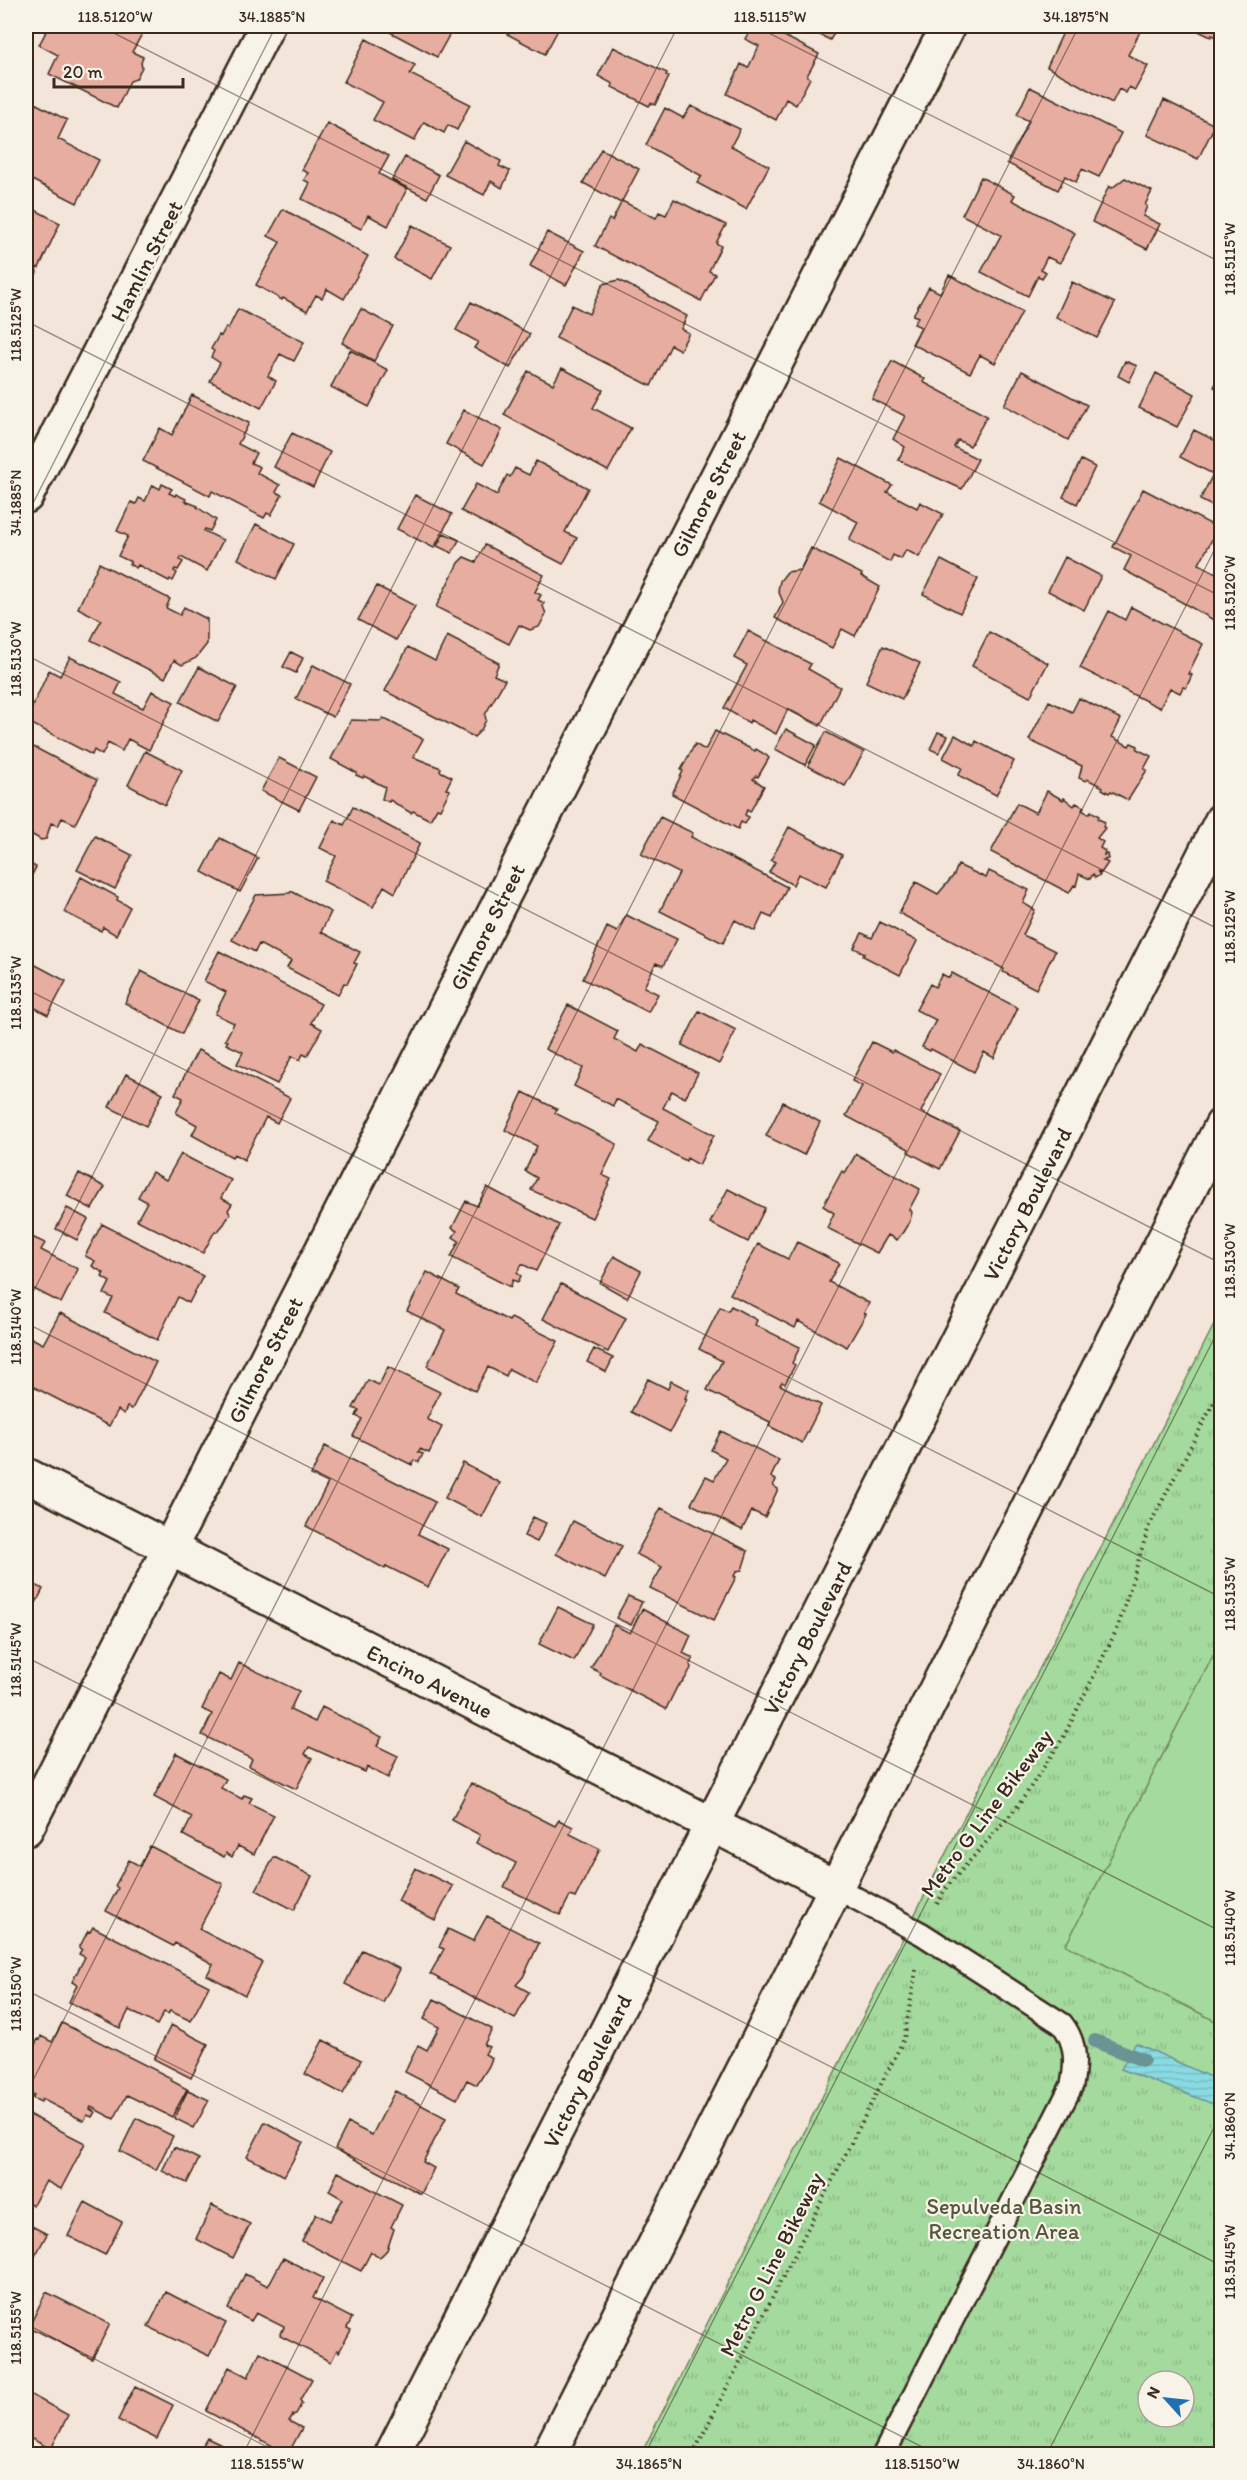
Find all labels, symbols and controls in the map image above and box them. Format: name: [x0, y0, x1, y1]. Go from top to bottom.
text: 118.5120°W: [77, 8, 153, 26]
text: 34.1885°N: [239, 8, 305, 26]
text: 118.5115°W: [734, 8, 807, 26]
text: 34.1875°N: [1043, 8, 1109, 26]
scale bar: [54, 51, 183, 89]
text: 20 m: [63, 61, 103, 83]
street label: Hamlin Street: [104, 196, 189, 327]
text: 118.5115°W: [1221, 222, 1239, 295]
text: 118.5125°W: [7, 288, 25, 362]
street label: Gilmore Street: [665, 426, 752, 562]
text: 34.1885°N: [7, 470, 25, 536]
text: 118.5120°W: [1221, 555, 1239, 631]
text: 118.5130°W: [7, 621, 25, 697]
street label: Gilmore Street: [444, 859, 531, 995]
text: 118.5125°W: [1221, 890, 1239, 964]
text: 118.5135°W: [7, 956, 25, 1030]
street label: Victory Boulevard: [977, 1123, 1078, 1285]
text: 118.5130°W: [1221, 1223, 1239, 1299]
text: 118.5140°W: [7, 1289, 25, 1365]
street label: Gilmore Street: [222, 1292, 309, 1428]
street label: Victory Boulevard: [757, 1557, 858, 1719]
text: 118.5135°W: [1221, 1557, 1239, 1631]
text: 118.5145°W: [7, 1622, 25, 1697]
street label: Encino Avenue: [362, 1638, 497, 1725]
street label: Metro G Line Bikeway: [914, 1723, 1059, 1903]
text: 118.5140°W: [1221, 1890, 1239, 1966]
text: 118.5150°W: [7, 1956, 25, 2032]
street label: Victory Boulevard: [537, 1990, 638, 2152]
text: 34.1860°N: [1221, 2092, 1239, 2160]
street label: Metro G Line Bikeway: [713, 2167, 830, 2361]
park label: Sepulveda Basin Recreation Area: [927, 2193, 1082, 2245]
text: 118.5145°W: [1221, 2224, 1239, 2299]
text: 118.5155°W: [7, 2291, 25, 2365]
north arrow: [1136, 2369, 1196, 2429]
text: N: [1142, 2383, 1164, 2402]
text: 118.5155°W: [230, 2455, 304, 2473]
text: 34.1865°N: [616, 2455, 682, 2473]
text: 118.5150°W: [884, 2455, 960, 2473]
text: 34.1860°N: [1017, 2455, 1085, 2473]

